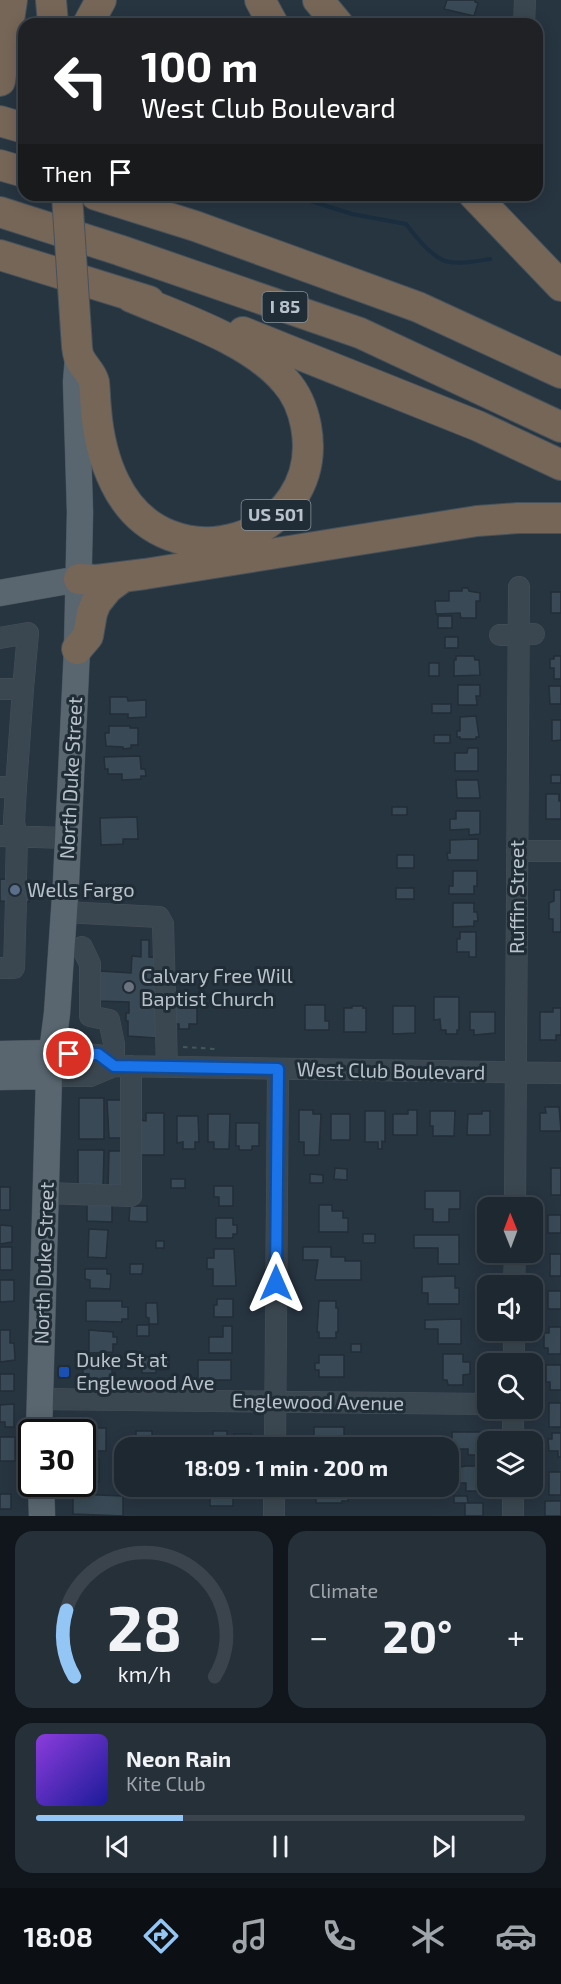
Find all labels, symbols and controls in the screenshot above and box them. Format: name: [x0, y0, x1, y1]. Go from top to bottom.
text: 100 m: [141, 40, 258, 90]
icon: left: [42, 42, 120, 120]
text: West Club Boulevard: [141, 91, 396, 123]
icon: arrive: [104, 156, 137, 189]
text: Then: [42, 160, 92, 186]
road number: I 85: [262, 292, 308, 322]
road number: US 501: [242, 500, 310, 530]
street label: North Duke Street: [54, 696, 86, 860]
street label: Ruffin Street: [504, 840, 528, 954]
place label: Wells Fargo: [27, 877, 135, 901]
marker: Wells Fargo: [8, 883, 22, 897]
place label: Calvary Free Will Baptist Church: [141, 963, 293, 1010]
marker: Calvary Free Will Baptist Church: [122, 980, 136, 994]
pin: [43, 1028, 94, 1079]
icon: arrive: [52, 1037, 85, 1070]
street label: West Club Boulevard: [296, 1056, 486, 1084]
street label: North Duke Street: [28, 1181, 58, 1345]
north arrow: [477, 1197, 543, 1263]
map controls: [477, 1197, 543, 1497]
position arrow: [244, 1251, 308, 1315]
button: sound: [477, 1275, 543, 1341]
place label: Duke St at Englewood Ave: [76, 1347, 215, 1394]
button: search: [477, 1353, 543, 1419]
marker: Duke St at Englewood Ave: [57, 1365, 71, 1379]
street label: Englewood Avenue: [232, 1387, 404, 1415]
speed limit sign: 30: [18, 1419, 96, 1497]
button: layers: [477, 1431, 543, 1497]
text: 18:09 · 1 min · 200 m: [185, 1454, 388, 1480]
text: Climate: [309, 1578, 378, 1602]
text: 28: [106, 1589, 182, 1664]
text: 20°: [383, 1608, 453, 1662]
text: −: [309, 1616, 328, 1656]
text: +: [507, 1616, 525, 1656]
text: km/h: [117, 1661, 171, 1686]
text: Neon Rain: [126, 1745, 231, 1771]
text: Kite Club: [126, 1771, 206, 1795]
icon: previous: [101, 1830, 134, 1863]
icon: pause: [264, 1830, 297, 1863]
icon: next: [427, 1830, 460, 1863]
icon: directions: [140, 1915, 182, 1957]
icon: music: [229, 1915, 271, 1957]
icon: phone: [318, 1915, 360, 1957]
icon: climate: [407, 1915, 449, 1957]
icon: car: [495, 1915, 537, 1957]
text: 18:08: [23, 1920, 93, 1952]

